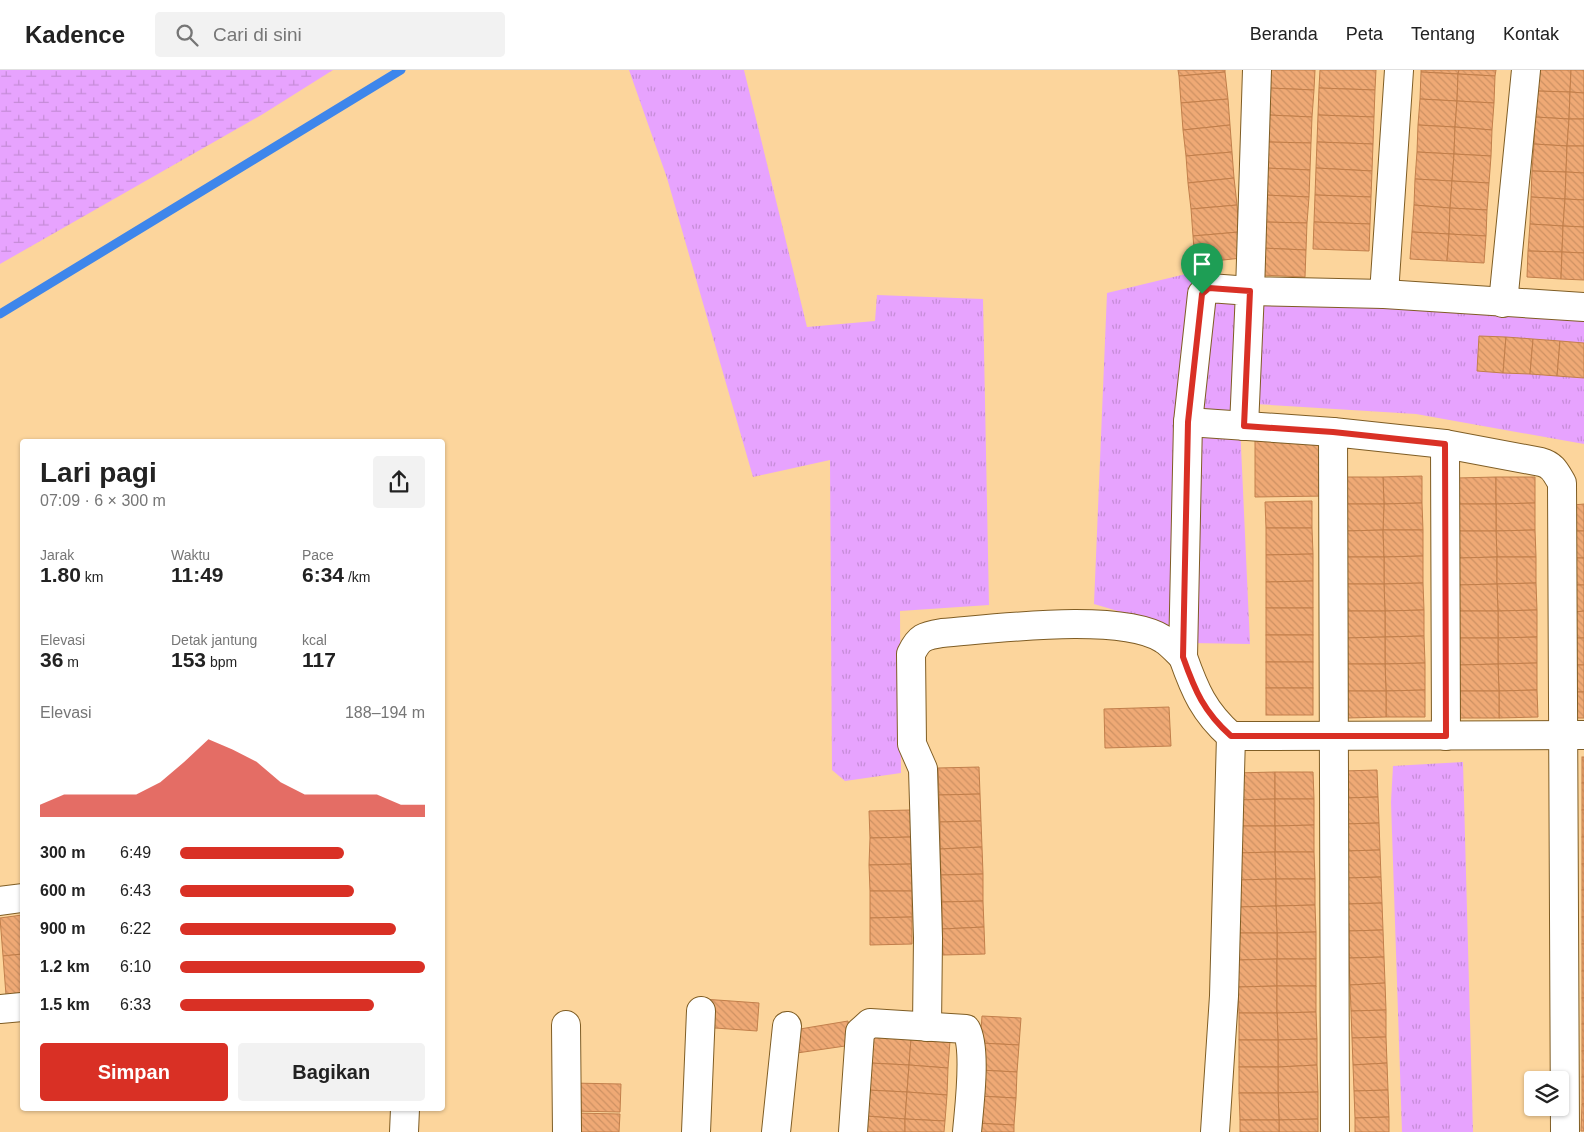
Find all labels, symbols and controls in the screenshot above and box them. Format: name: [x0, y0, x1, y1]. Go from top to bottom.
search box: [155, 12, 505, 57]
text: Kadence: [25, 21, 125, 48]
icon: search: [173, 21, 201, 49]
text: Cari di sini: [213, 24, 302, 45]
text: Beranda: [1250, 24, 1318, 44]
text: Peta: [1346, 24, 1383, 44]
text: Tentang: [1411, 24, 1475, 44]
text: Kontak: [1503, 24, 1559, 44]
pin: [1181, 243, 1223, 294]
icon: arrive: [1188, 250, 1216, 278]
button: share: [373, 456, 425, 508]
text: Lari pagi: [40, 457, 157, 488]
text: 07:09 · 6 × 300 m: [40, 492, 166, 509]
text: Jarak: [40, 547, 74, 563]
text: Waktu: [171, 547, 210, 563]
text: Pace: [302, 547, 334, 563]
text: 1.80: [40, 563, 81, 586]
text: 11:49: [171, 563, 224, 586]
text: 6:34: [302, 563, 344, 586]
text: km: [81, 569, 103, 585]
text: /km: [344, 569, 370, 585]
text: Elevasi: [40, 632, 85, 648]
text: Detak jantung: [171, 632, 257, 648]
text: kcal: [302, 632, 327, 648]
text: 36: [40, 648, 63, 671]
text: 153: [171, 648, 206, 671]
text: 117: [302, 648, 336, 671]
text: m: [63, 654, 79, 670]
text: bpm: [206, 654, 237, 670]
text: Elevasi: [40, 704, 92, 721]
text: 188–194 m: [345, 704, 425, 721]
text: 300 m: [40, 844, 85, 861]
text: 6:49: [120, 844, 151, 861]
text: 600 m: [40, 882, 85, 899]
text: 6:43: [120, 882, 151, 899]
text: 900 m: [40, 920, 85, 937]
text: 6:22: [120, 920, 151, 937]
text: 1.2 km: [40, 958, 90, 975]
text: 6:10: [120, 958, 151, 975]
text: 1.5 km: [40, 996, 90, 1013]
text: 6:33: [120, 996, 151, 1013]
button: Simpan: [40, 1043, 228, 1101]
button: Bagikan: [238, 1043, 425, 1101]
map controls: [1524, 1071, 1569, 1116]
button: layers: [1524, 1071, 1569, 1116]

